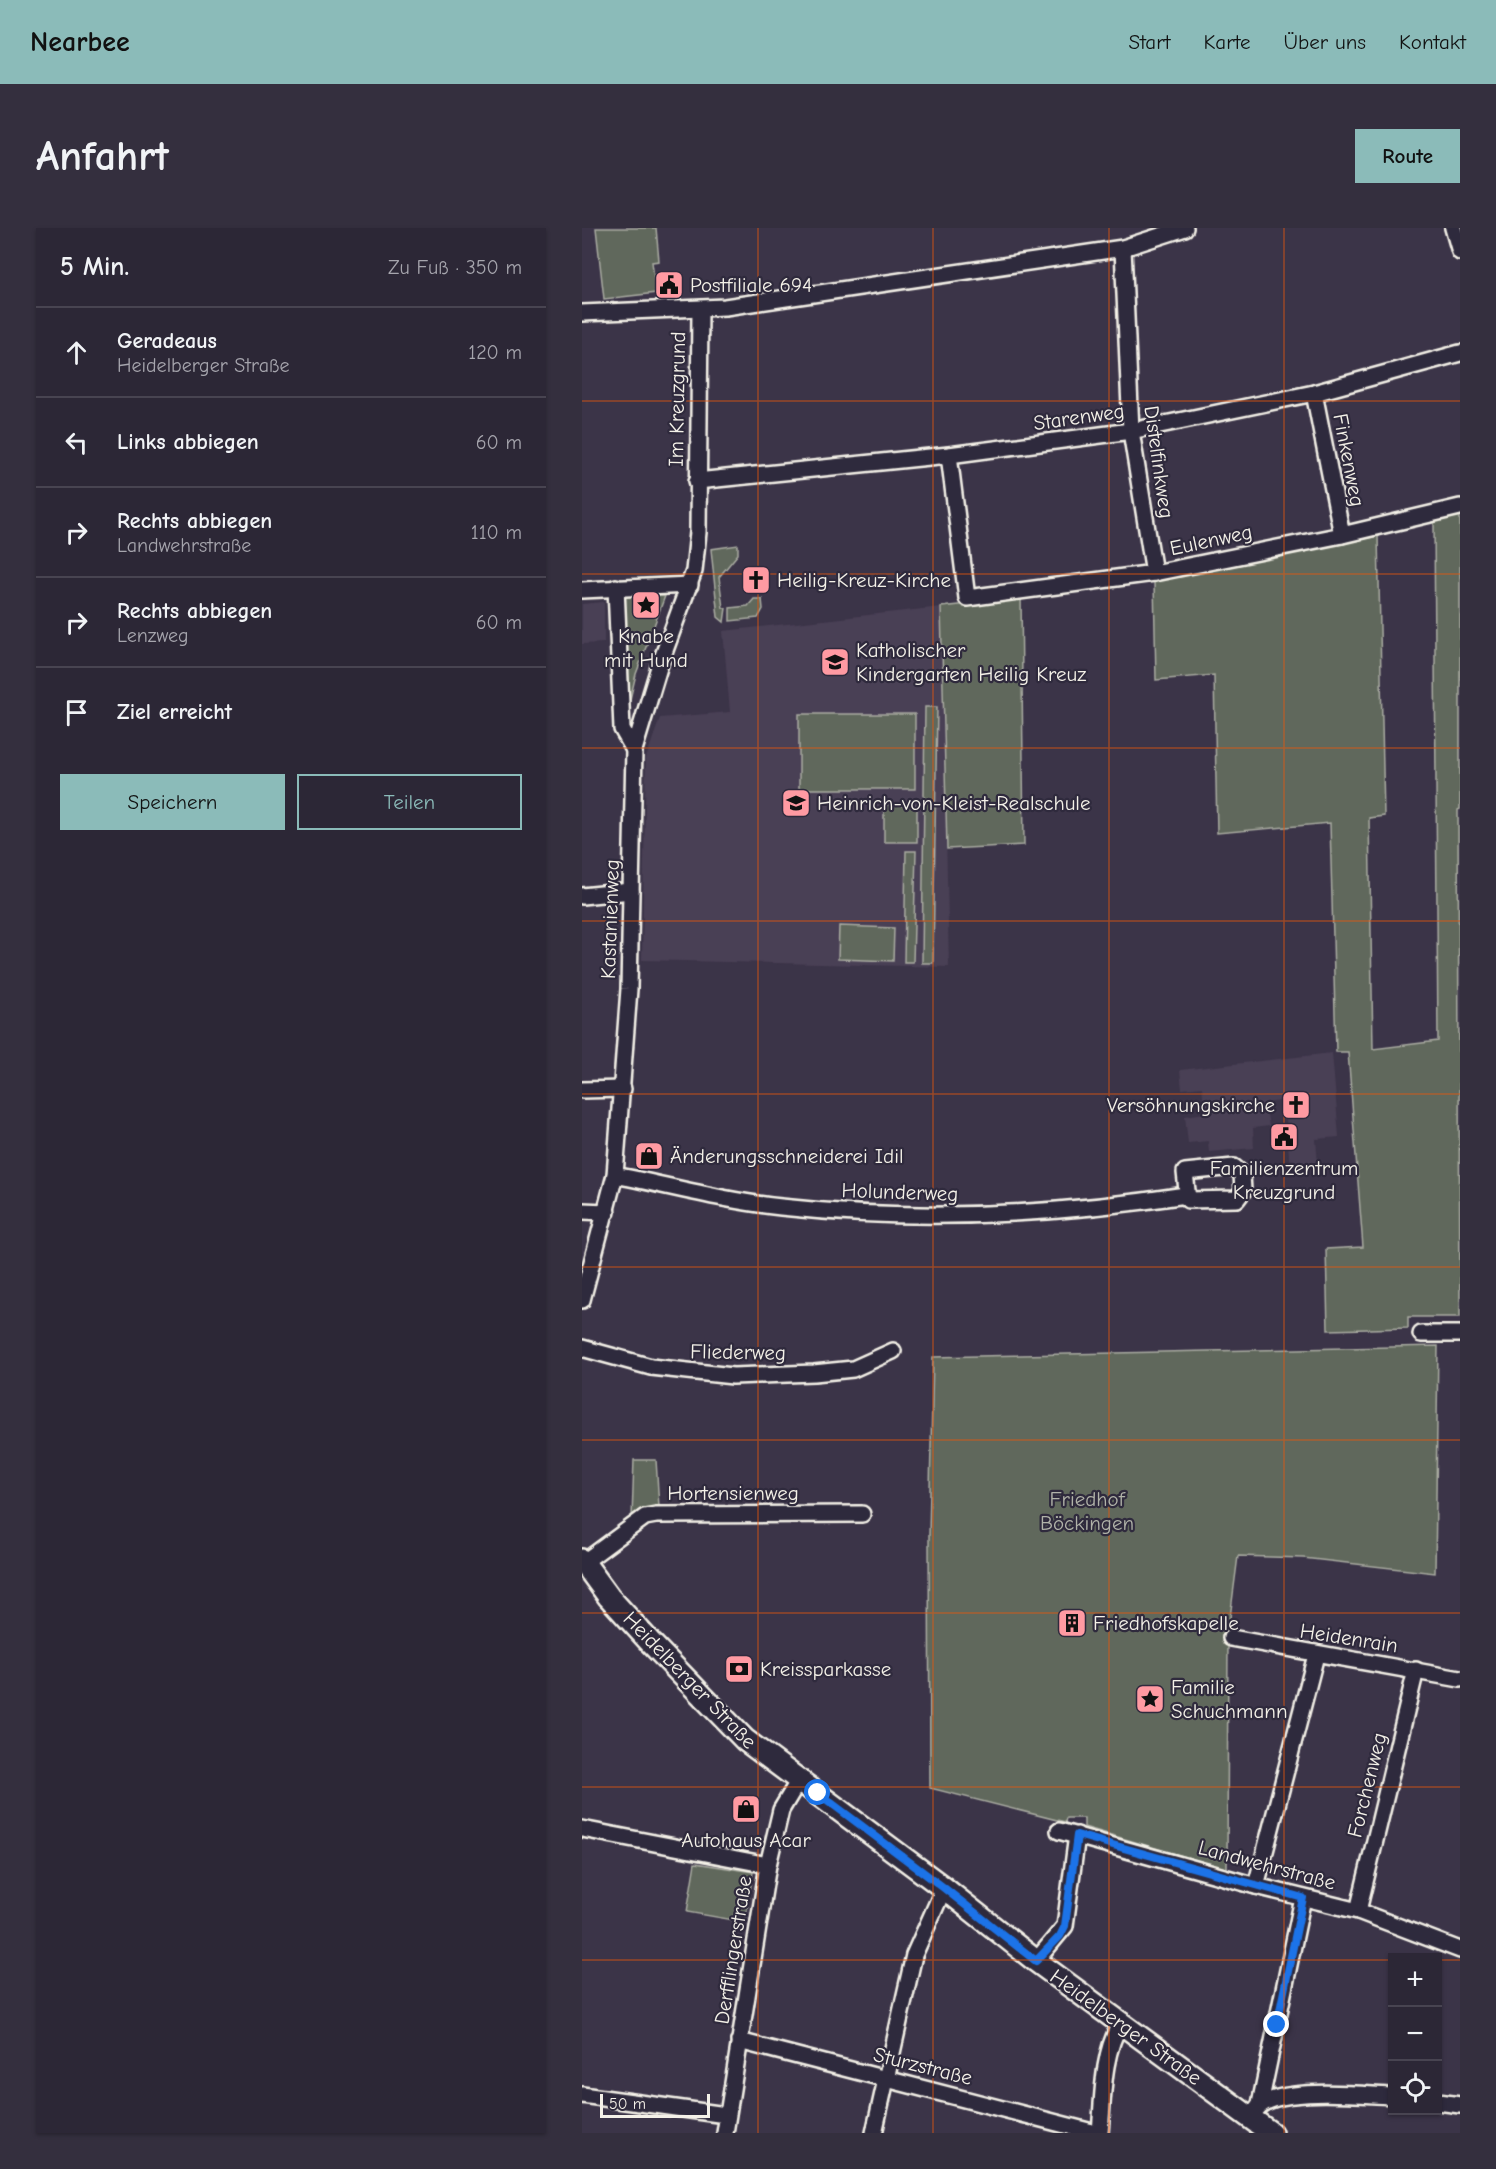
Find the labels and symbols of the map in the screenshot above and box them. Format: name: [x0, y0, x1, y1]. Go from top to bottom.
public building icon: Postfiliale 694: [653, 269, 685, 301]
place label: Postfiliale 694: [690, 273, 812, 297]
street label: Im Kreuzgrund: [664, 331, 690, 467]
street label: Starenweg: [1032, 399, 1126, 435]
street label: Distelfinkweg: [1139, 404, 1179, 520]
street label: Finkenweg: [1328, 411, 1370, 509]
street label: Eulenweg: [1167, 520, 1255, 560]
church icon: Heilig-Kreuz-Kirche: [740, 564, 772, 596]
place label: Heilig-Kreuz-Kirche: [777, 568, 951, 592]
place icon: Knabe mit Hund: [630, 589, 662, 621]
place label: Knabe mit Hund: [604, 624, 688, 672]
place label: Katholischer Kindergarten Heilig Kreuz: [856, 638, 1086, 686]
school or university icon: Katholischer Kindergarten Heilig Kreuz: [819, 646, 851, 678]
school or university icon: Heinrich-von-Kleist-Realschule: [780, 787, 812, 819]
place label: Heinrich-von-Kleist-Realschule: [817, 791, 1090, 815]
street label: Kastanienweg: [596, 859, 624, 979]
church icon: Versöhnungskirche: [1280, 1089, 1312, 1121]
place label: Versöhnungskirche: [1107, 1093, 1275, 1117]
public building icon: Familienzentrum Kreuzgrund: [1268, 1121, 1300, 1153]
shop icon: Änderungsschneiderei Idil: [633, 1140, 665, 1172]
place label: Änderungsschneiderei Idil: [670, 1144, 904, 1168]
place label: Familienzentrum Kreuzgrund: [1210, 1156, 1358, 1204]
street label: Holunderweg: [841, 1178, 959, 1206]
street label: Fliederweg: [690, 1339, 786, 1365]
street label: Hortensienweg: [667, 1481, 799, 1505]
park label: Friedhof Böckingen: [1040, 1487, 1134, 1535]
street label: Heidelberger Straße: [618, 1607, 762, 1753]
building icon: Friedhofskapelle: [1056, 1607, 1088, 1639]
place label: Friedhofskapelle: [1093, 1611, 1239, 1635]
street label: Heidenrain: [1298, 1618, 1400, 1658]
bank icon: Kreissparkasse: [723, 1653, 755, 1685]
place label: Kreissparkasse: [760, 1657, 891, 1681]
place label: Familie Schuchmann: [1171, 1675, 1288, 1723]
place icon: Familie Schuchmann: [1134, 1683, 1166, 1715]
street label: Forchenweg: [1342, 1730, 1392, 1840]
route start: [804, 1779, 830, 1805]
shop icon: Autohaus Acar: [730, 1793, 762, 1825]
place label: Autohaus Acar: [681, 1828, 811, 1852]
street label: Landwehrstraße: [1196, 1835, 1338, 1895]
street label: Derfflingerstraße: [709, 1874, 757, 2026]
street label: Heidelberger Straße: [1046, 1964, 1206, 2090]
route end: [1263, 2011, 1289, 2037]
street label: Sturzstraße: [871, 2042, 975, 2090]
scale bar: [600, 2091, 710, 2118]

